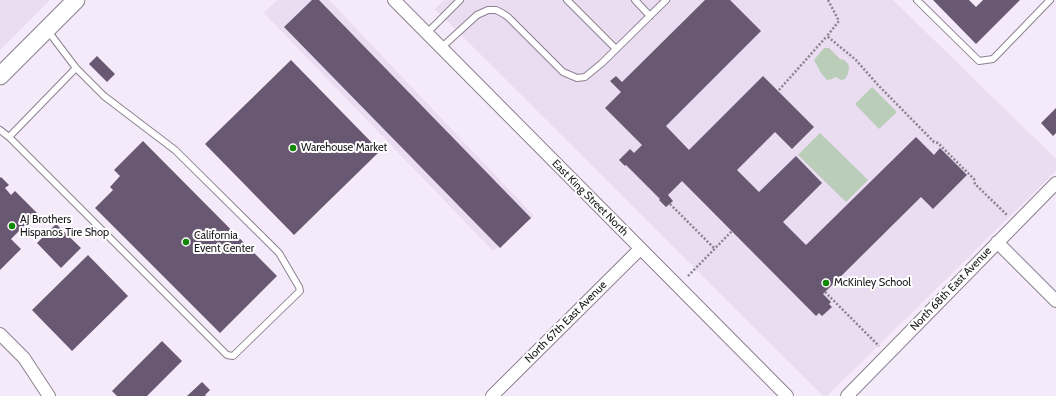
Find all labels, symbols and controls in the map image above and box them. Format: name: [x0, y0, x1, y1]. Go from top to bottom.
place label: Warehouse Market: [301, 141, 387, 155]
marker: Warehouse Market: [288, 143, 298, 153]
street label: East King Street North: [549, 157, 631, 239]
place label: AJ Brothers Hispanos Tire Shop: [20, 213, 109, 239]
marker: AJ Brothers Hispanos Tire Shop: [7, 221, 17, 231]
place label: California Event Center: [194, 229, 254, 255]
marker: California Event Center: [181, 237, 191, 247]
street label: North 68th East Avenue: [908, 244, 994, 334]
place label: McKinley School: [834, 276, 911, 290]
street label: North 67th East Avenue: [522, 278, 610, 366]
marker: McKinley School: [821, 278, 831, 288]

